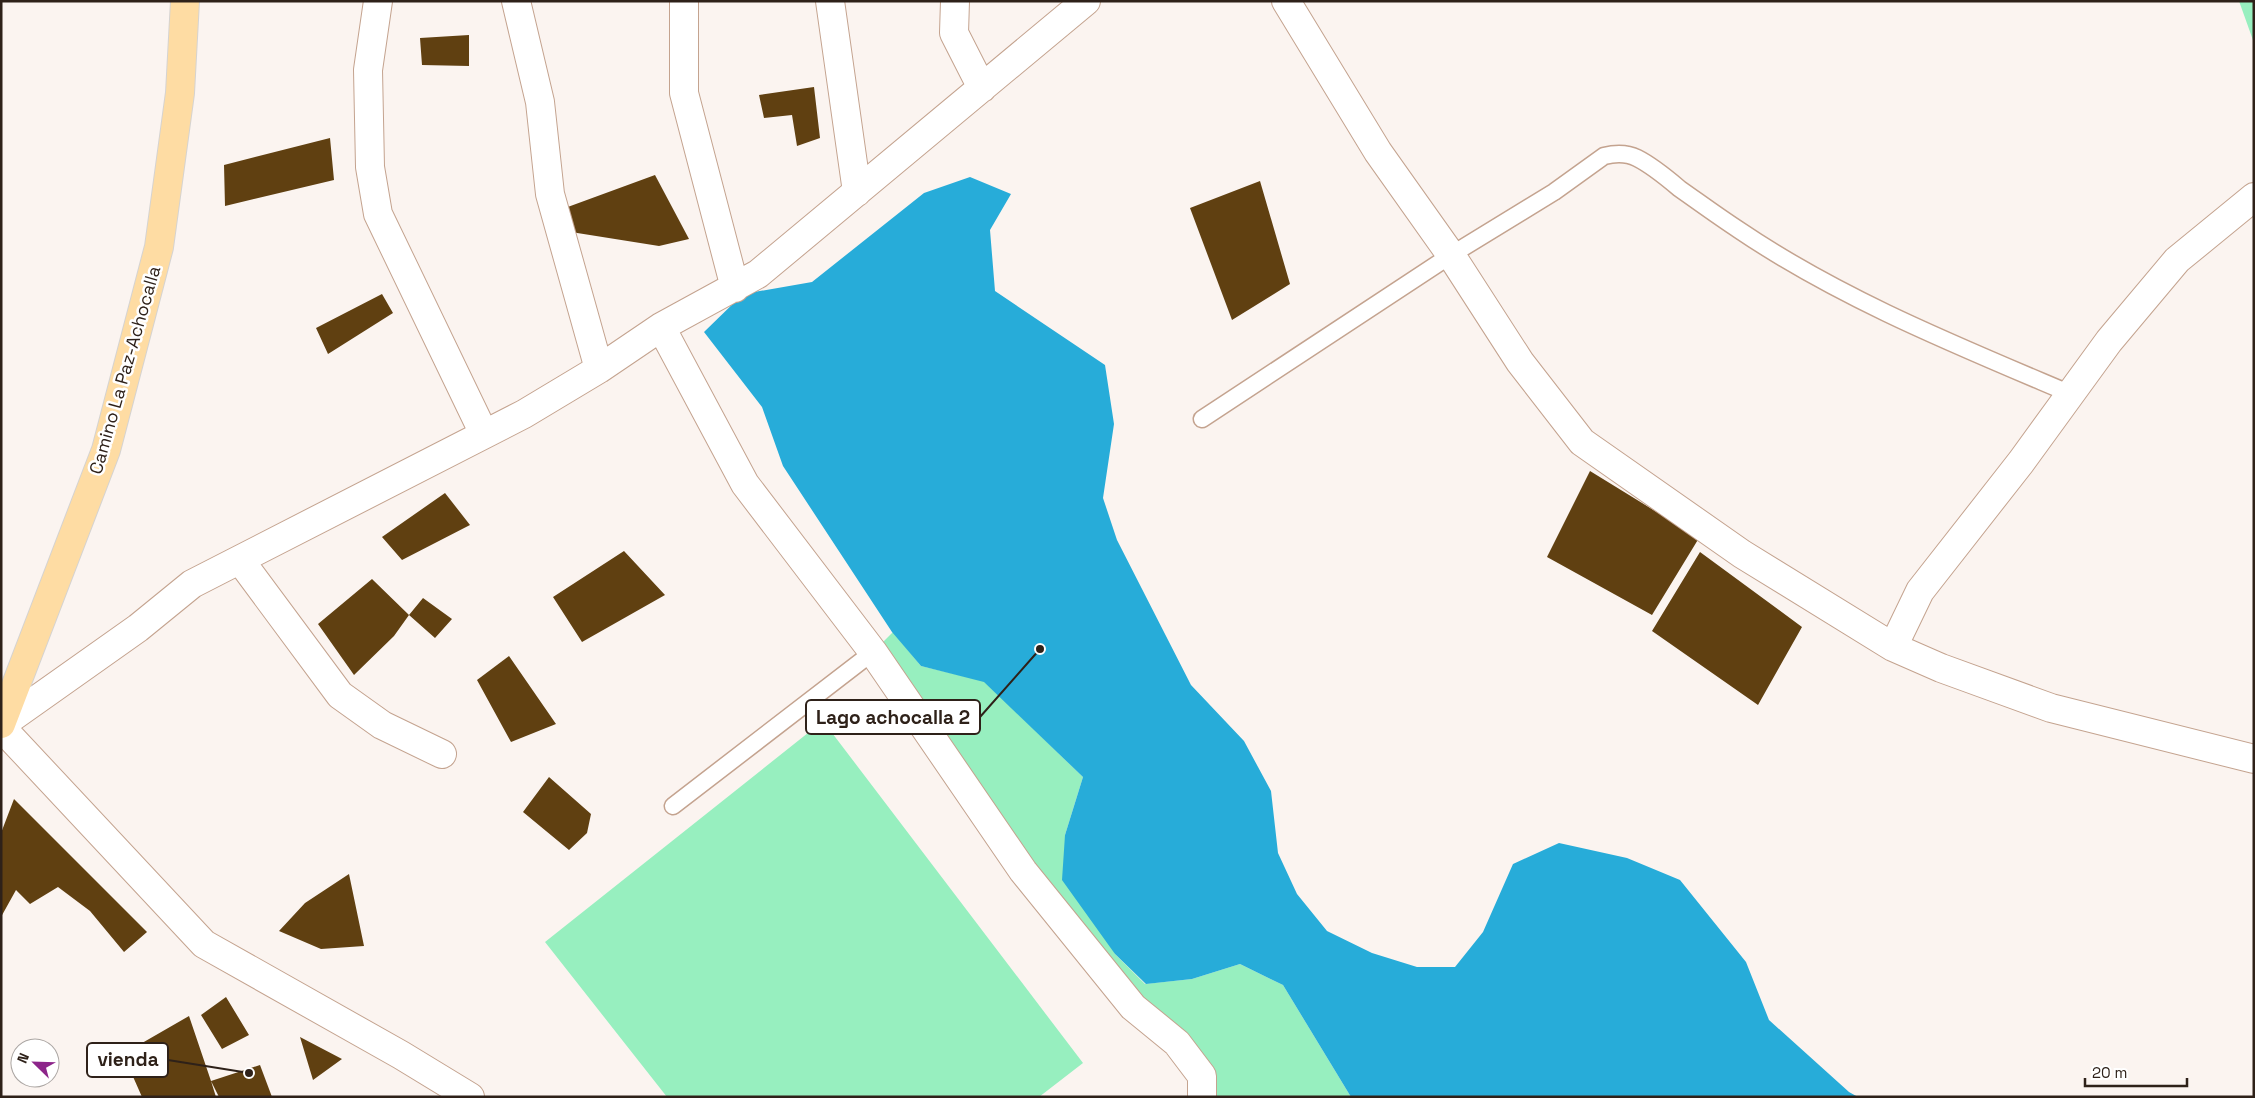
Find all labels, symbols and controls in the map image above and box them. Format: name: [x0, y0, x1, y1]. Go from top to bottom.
street label: Camino La Paz-Achocalla: [84, 263, 165, 477]
callout: Lago achocalla 2: [806, 700, 980, 734]
text: Lago achocalla 2: [816, 705, 970, 730]
north arrow: [10, 1038, 60, 1088]
callout: vienda: [87, 1043, 168, 1077]
text: vienda: [97, 1047, 159, 1072]
text: N: [13, 1050, 33, 1066]
scale bar: [2085, 1056, 2188, 1088]
text: 20 m: [2092, 1063, 2127, 1082]

